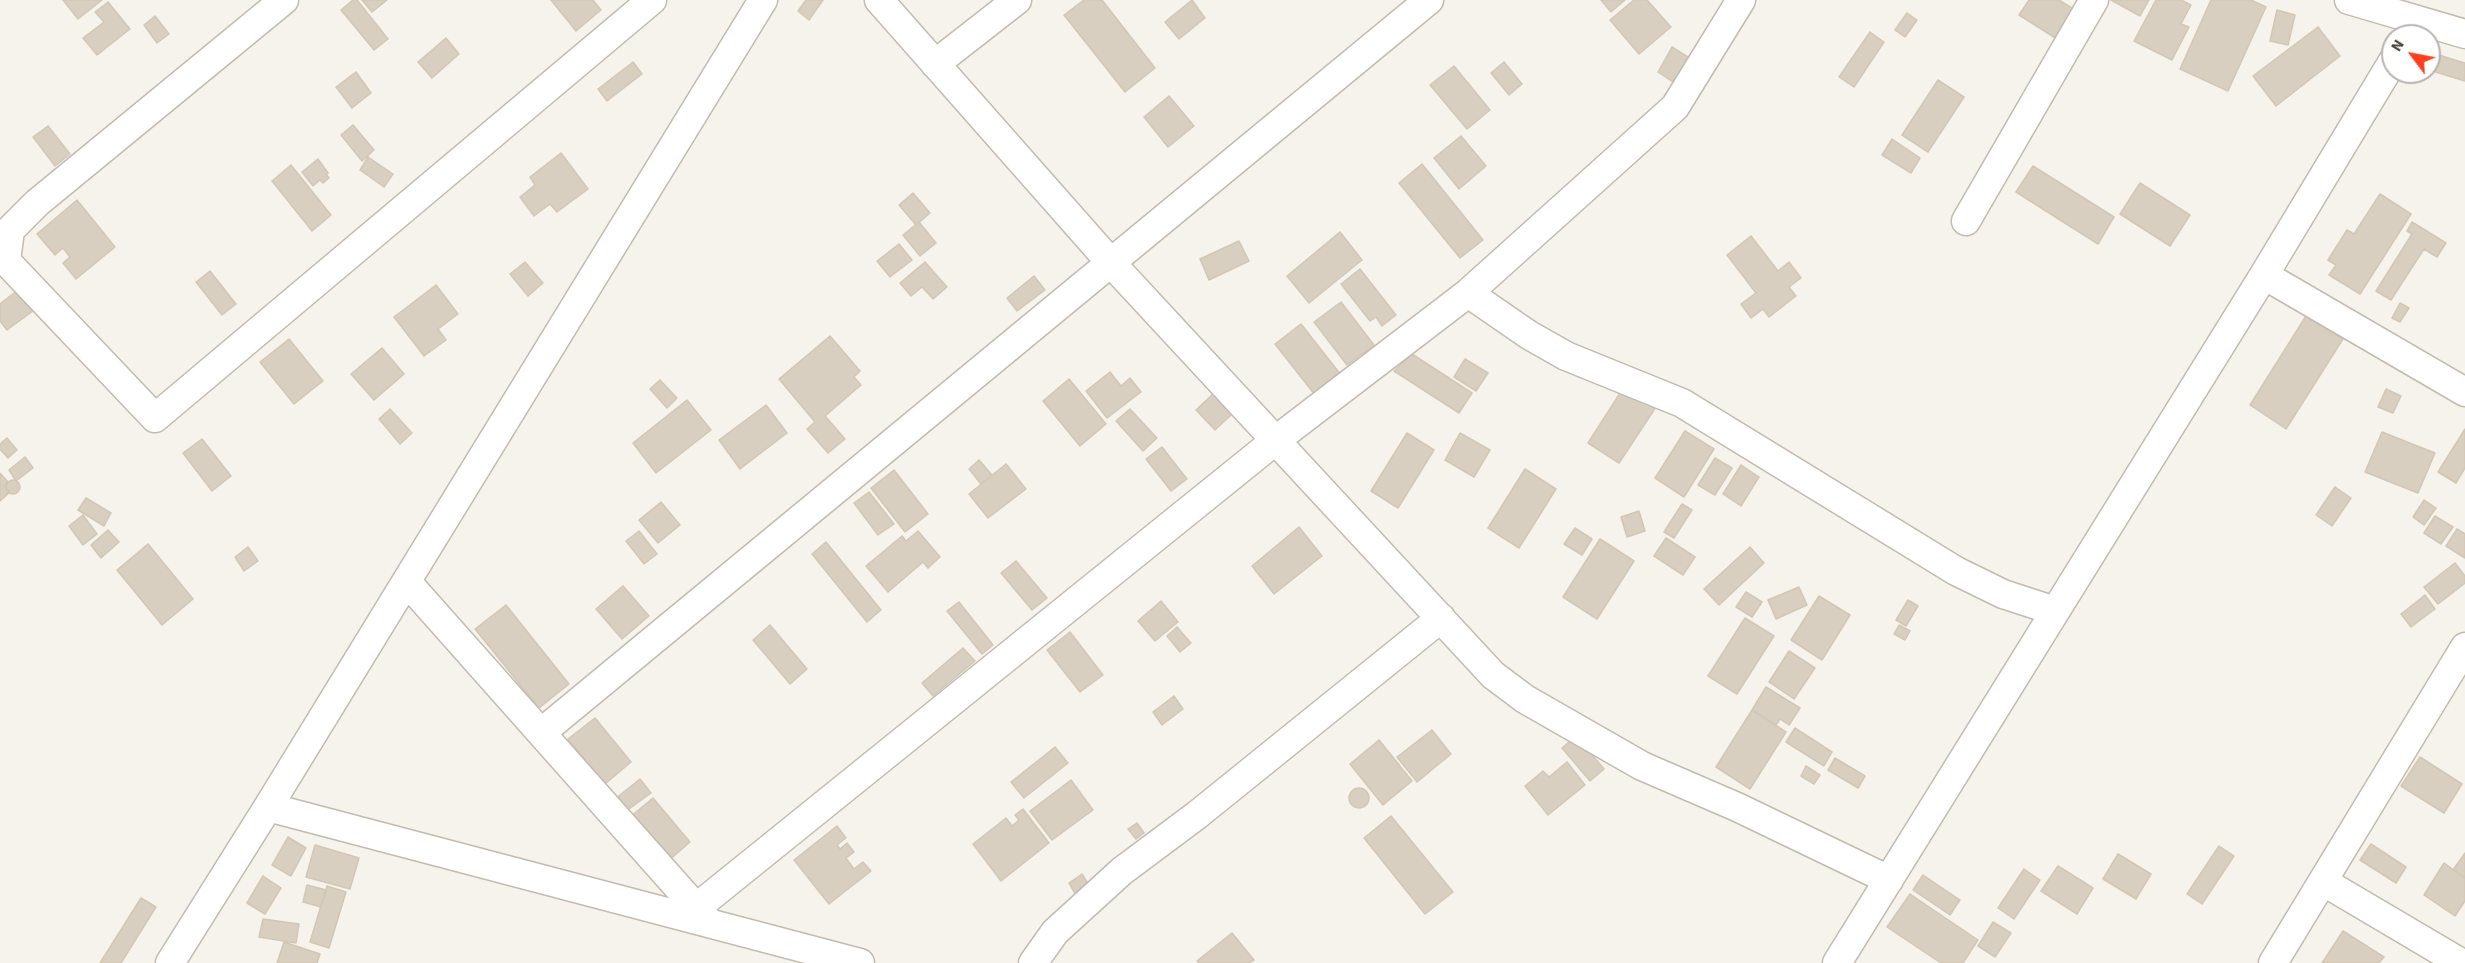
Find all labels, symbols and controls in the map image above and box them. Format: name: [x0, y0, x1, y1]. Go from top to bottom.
north arrow: [2381, 24, 2441, 84]
text: N: [2385, 35, 2410, 56]

